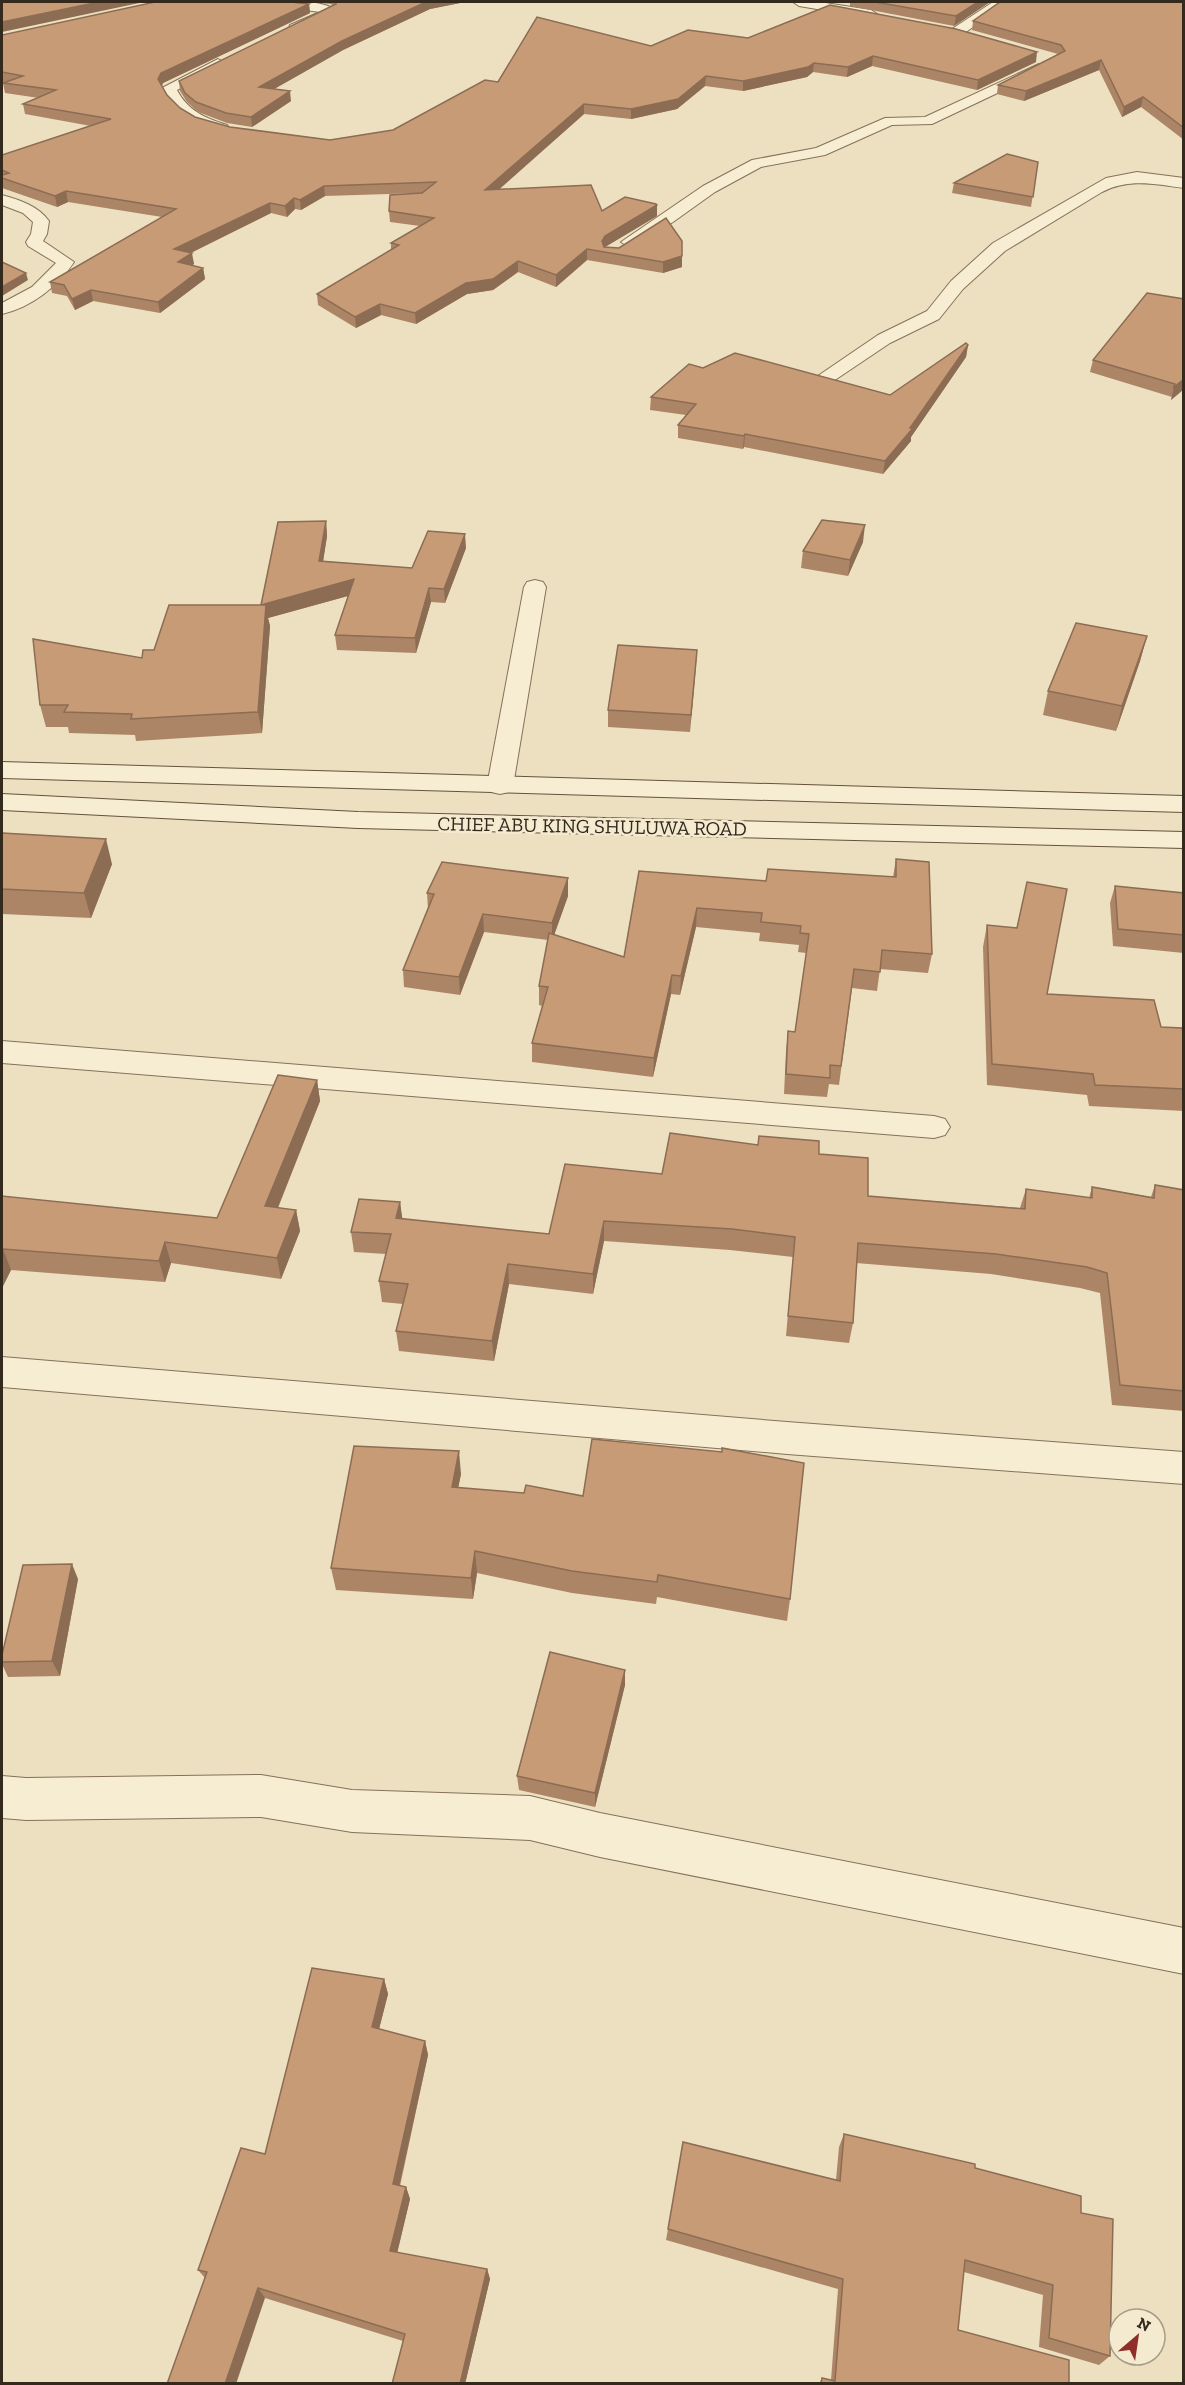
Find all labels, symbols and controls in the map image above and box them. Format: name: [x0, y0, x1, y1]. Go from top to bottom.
street label: CHIEF ABU KING SHULUWA ROAD: [437, 811, 747, 841]
north arrow: [1107, 2307, 1167, 2367]
text: N: [1134, 2313, 1154, 2336]

